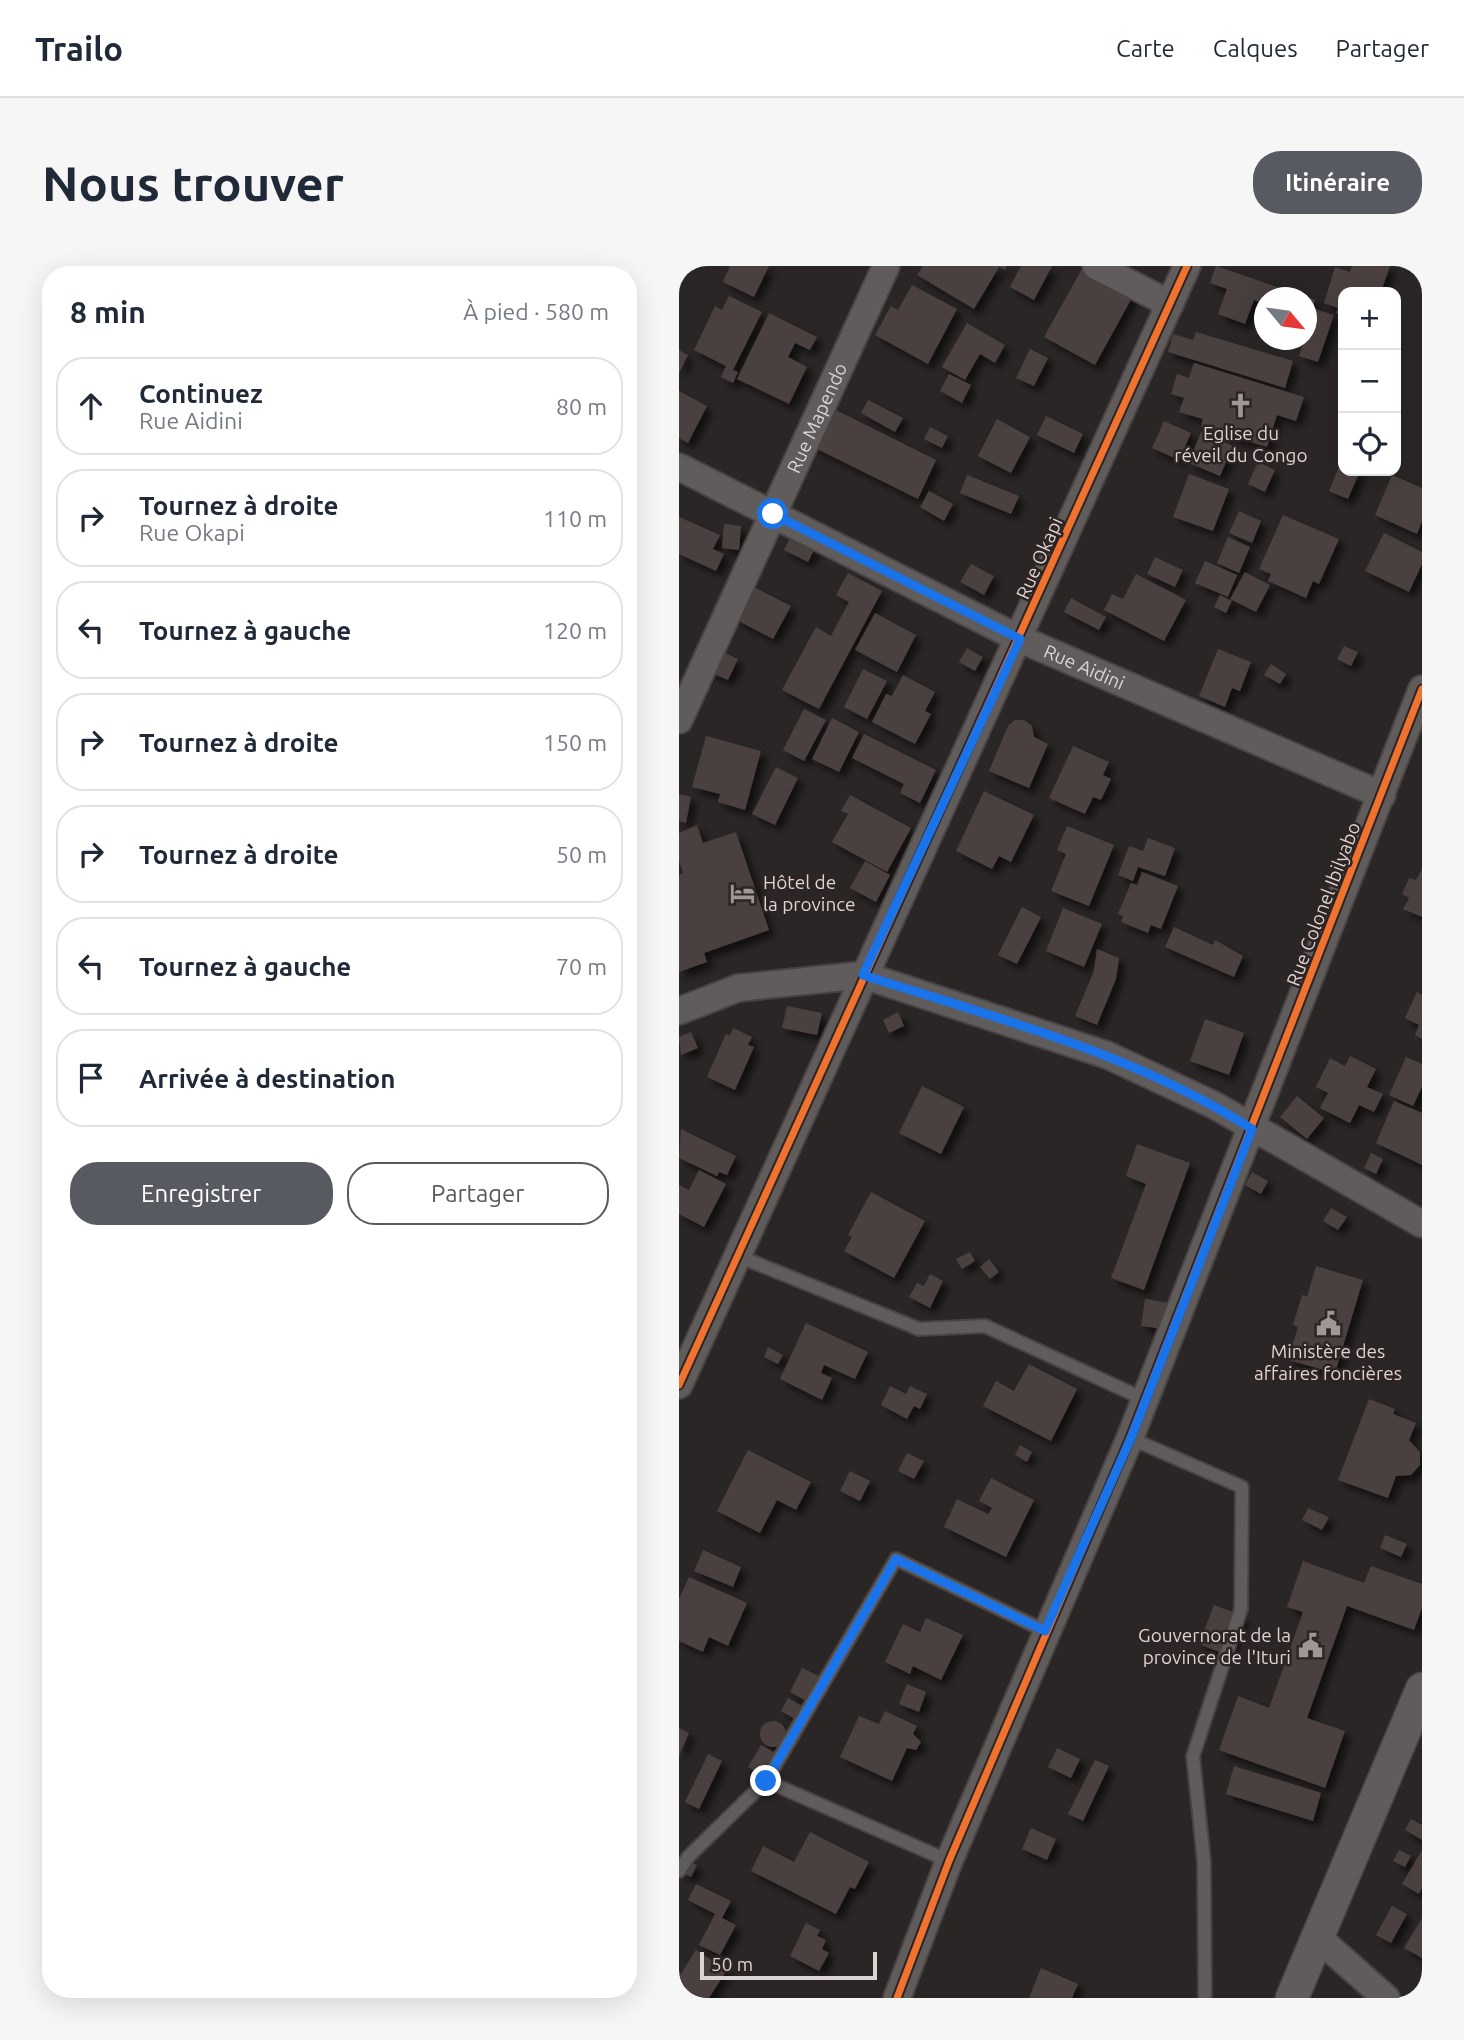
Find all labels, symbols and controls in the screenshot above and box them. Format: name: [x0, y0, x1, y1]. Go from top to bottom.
text: Trailo: [35, 30, 123, 67]
text: Carte: [1116, 35, 1175, 62]
text: Calques: [1213, 35, 1298, 62]
text: Partager: [1336, 35, 1429, 62]
button: Itinéraire: [1253, 151, 1422, 214]
text: Nous trouver: [42, 155, 344, 210]
north arrow: [1254, 287, 1317, 350]
map controls: [1338, 287, 1401, 476]
button: +: [1338, 287, 1401, 350]
text: 8 min: [70, 295, 146, 329]
text: À pied · 580 m: [463, 299, 609, 324]
button: −: [1338, 350, 1401, 413]
street label: Rue Mapendo: [782, 359, 851, 476]
text: Continuez: [139, 379, 263, 408]
icon: ahead: [72, 387, 110, 425]
church icon: Eglise du réveil du Congo: [1227, 391, 1255, 419]
text: 80 m: [556, 394, 607, 419]
text: Rue Aidini: [139, 408, 243, 433]
button: locate: [1338, 413, 1401, 476]
place label: Eglise du réveil du Congo: [1174, 422, 1308, 466]
text: Tournez à droite: [139, 491, 338, 520]
route start: [757, 498, 788, 529]
icon: right: [72, 499, 110, 537]
text: 110 m: [543, 506, 607, 531]
street label: Rue Okapi: [1011, 514, 1067, 602]
text: Rue Okapi: [139, 520, 245, 545]
icon: left: [72, 611, 110, 649]
text: Tournez à gauche: [139, 616, 351, 645]
text: 120 m: [543, 618, 607, 643]
street label: Rue Aidini: [1041, 640, 1128, 694]
icon: right: [72, 723, 110, 761]
text: Tournez à droite: [139, 728, 338, 757]
text: 150 m: [543, 730, 607, 755]
street label: Rue Colonel Ibilyabo: [1282, 819, 1364, 989]
icon: right: [72, 835, 110, 873]
text: Tournez à droite: [139, 840, 338, 869]
text: 50 m: [556, 842, 607, 867]
place label: Hôtel de la province: [763, 871, 856, 915]
hotel icon: Hôtel de la province: [729, 879, 757, 907]
icon: left: [72, 947, 110, 985]
text: Tournez à gauche: [139, 952, 351, 981]
text: 70 m: [556, 954, 607, 979]
icon: arrive: [72, 1059, 110, 1097]
text: Arrivée à destination: [139, 1064, 395, 1093]
button: Enregistrer: [70, 1162, 333, 1225]
button: Partager: [347, 1162, 609, 1225]
public building icon: Ministère des affaires foncières: [1314, 1309, 1342, 1337]
place label: Ministère des affaires foncières: [1254, 1340, 1402, 1384]
place label: Gouvernorat de la province de l'Ituri: [1138, 1624, 1291, 1668]
public building icon: Gouvernorat de la province de l'Ituri: [1297, 1632, 1325, 1660]
route end: [750, 1765, 781, 1796]
scale bar: [700, 1949, 877, 1981]
text: 50 m: [711, 1953, 753, 1975]

